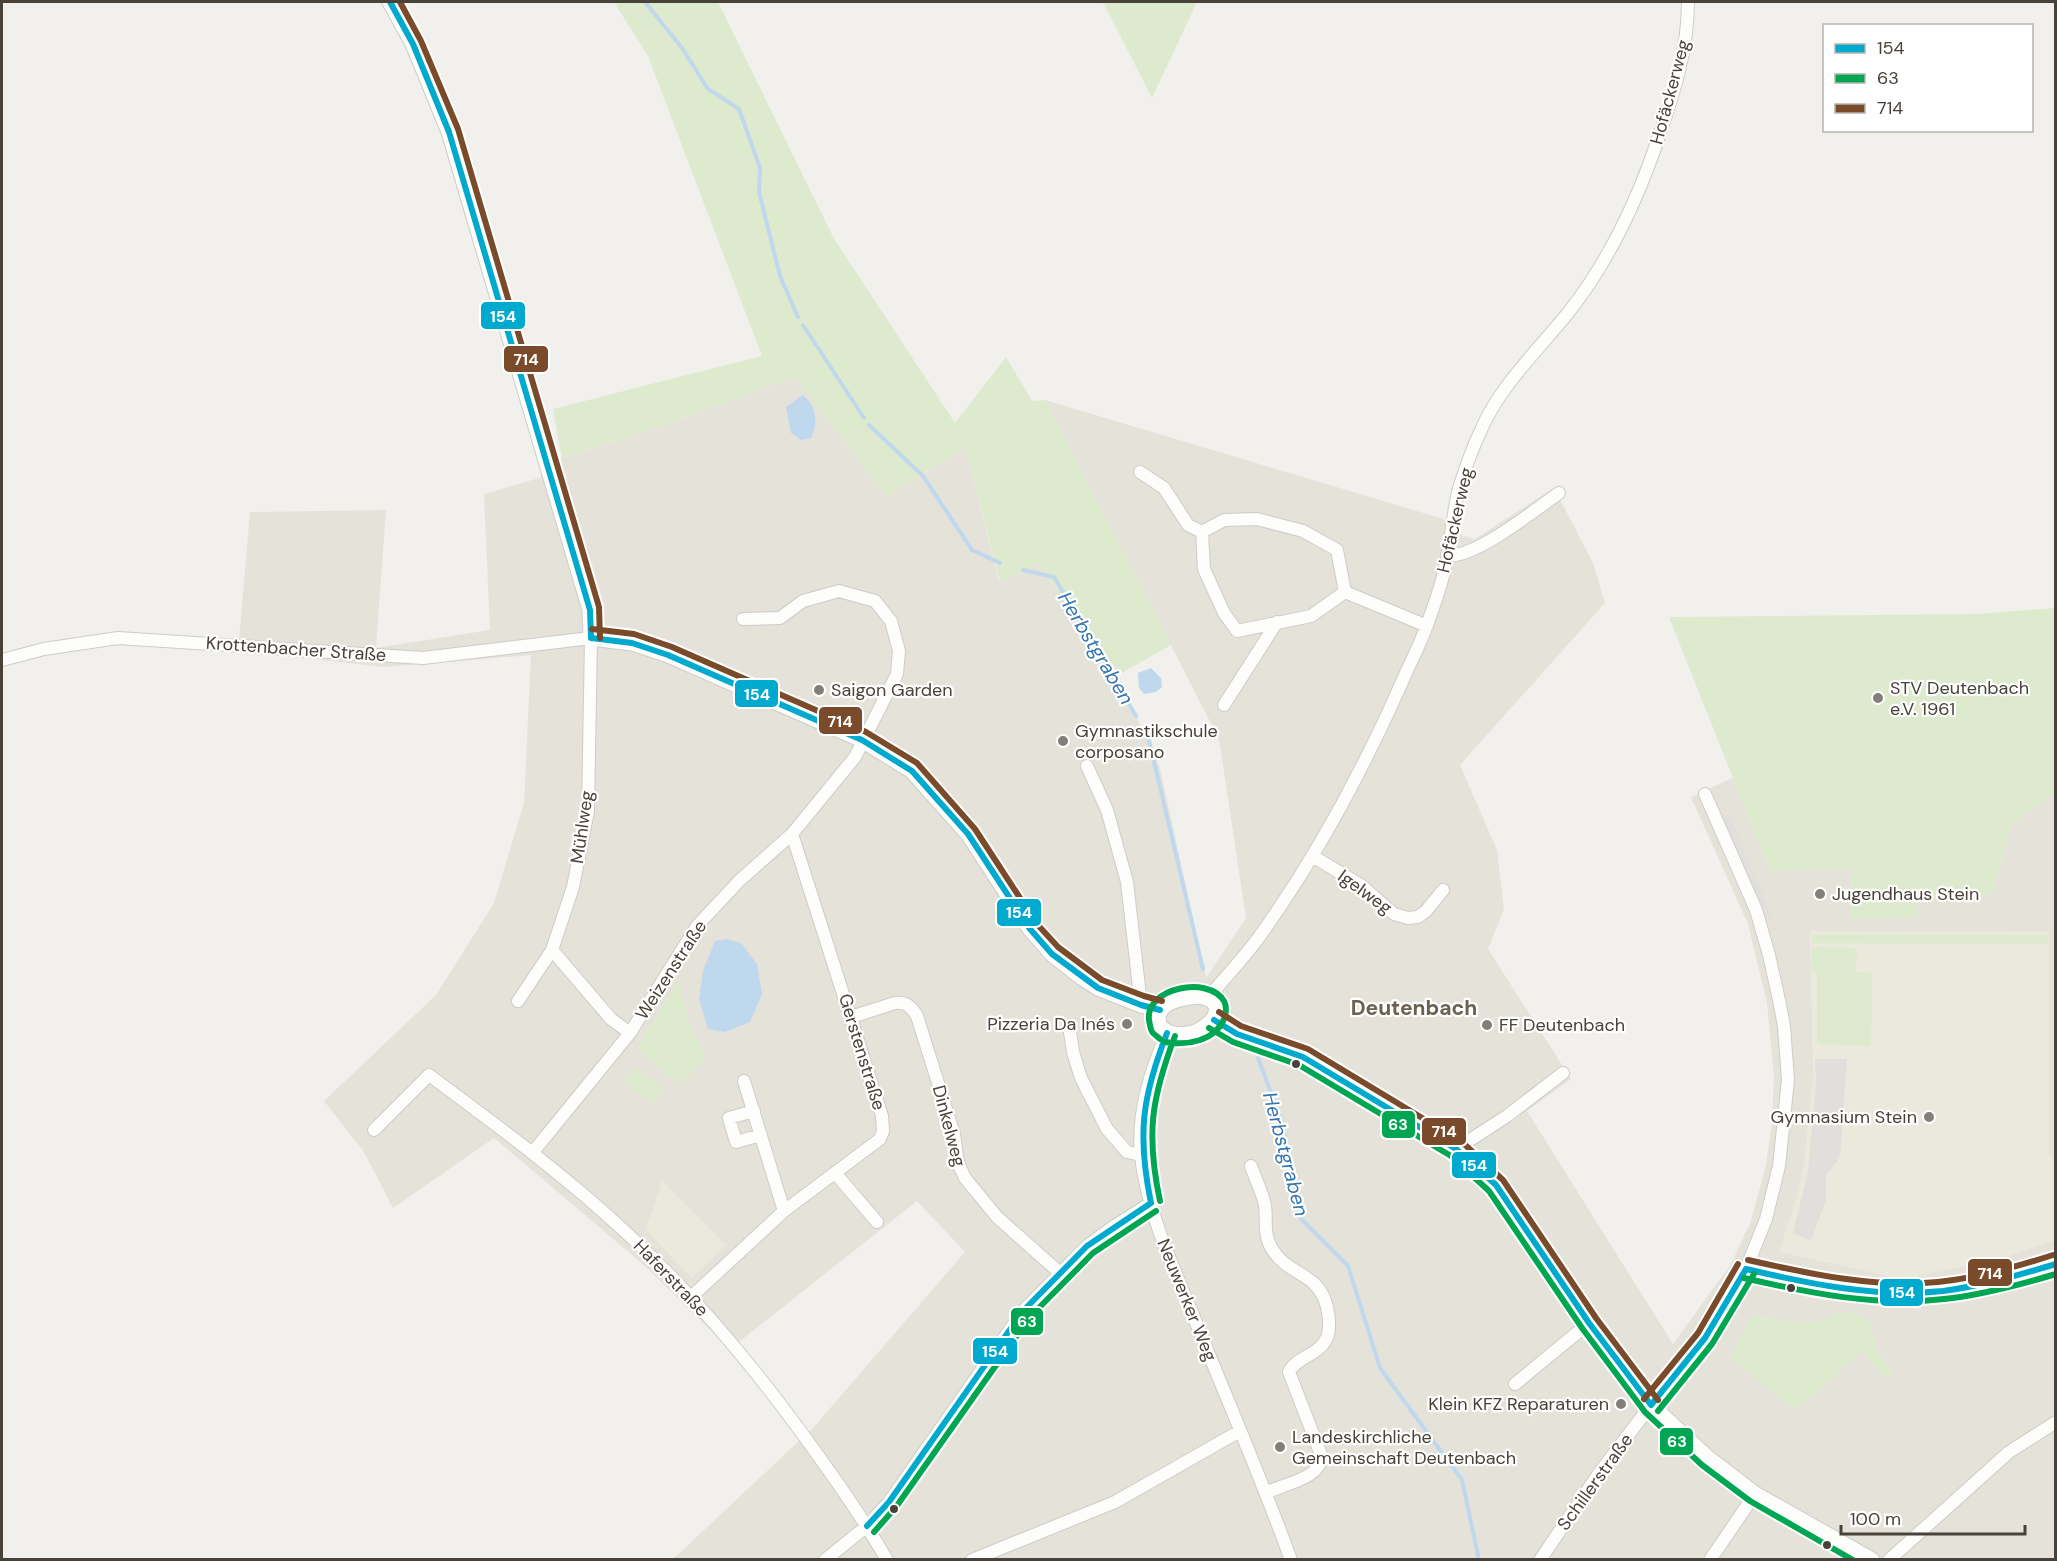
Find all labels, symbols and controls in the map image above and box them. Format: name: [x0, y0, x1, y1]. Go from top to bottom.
legend: [1823, 24, 2033, 132]
text: 154: [1877, 36, 1905, 60]
street label: Hofäckerweg: [1644, 37, 1696, 147]
text: 63: [1877, 66, 1899, 90]
text: 714: [1877, 96, 1903, 120]
line badge: 154: [480, 301, 526, 330]
text: 154: [490, 306, 516, 327]
line badge: 714: [503, 345, 549, 373]
text: 714: [513, 349, 539, 370]
street label: Hofäckerweg: [1431, 465, 1479, 575]
water label: Herbstgraben: [1052, 587, 1140, 709]
street label: Krottenbacher Straße: [205, 631, 387, 667]
place label: STV Deutenbach e.V. 1961: [1890, 676, 2029, 721]
place label: Saigon Garden: [831, 678, 953, 702]
line badge: 154: [734, 679, 779, 708]
marker: Saigon Garden: [812, 683, 826, 697]
text: 154: [744, 684, 770, 705]
marker: STV Deutenbach e.V. 1961: [1871, 691, 1885, 705]
line badge: 714: [818, 706, 863, 735]
text: 714: [827, 711, 853, 732]
place label: Gymnastikschule corposano: [1075, 719, 1218, 764]
marker: Gymnastikschule corposano: [1056, 734, 1070, 748]
street label: Mühlweg: [565, 789, 599, 865]
street label: Igelweg: [1333, 864, 1397, 920]
place label: Jugendhaus Stein: [1832, 882, 1979, 906]
marker: Jugendhaus Stein: [1813, 887, 1827, 901]
line badge: 154: [996, 898, 1042, 927]
text: 154: [1006, 902, 1032, 923]
street label: Weizenstraße: [630, 916, 712, 1024]
street label: Gerstenstraße: [833, 991, 891, 1113]
district label: Deutenbach: [1351, 994, 1477, 1022]
place label: Pizzeria Da Inés: [987, 1012, 1115, 1036]
place label: FF Deutenbach: [1499, 1013, 1625, 1037]
marker: Pizzeria Da Inés: [1120, 1017, 1134, 1031]
marker: FF Deutenbach: [1480, 1018, 1494, 1032]
unlabelled marker: [1290, 1058, 1302, 1070]
street label: Dinkelweg: [927, 1083, 971, 1169]
water label: Herbstgraben: [1257, 1089, 1315, 1219]
place label: Gymnasium Stein: [1771, 1105, 1917, 1129]
line badge: 63: [1381, 1110, 1416, 1139]
marker: Gymnasium Stein: [1922, 1110, 1936, 1124]
text: 63: [1388, 1114, 1408, 1135]
line badge: 714: [1421, 1117, 1467, 1146]
text: 714: [1431, 1121, 1457, 1142]
line badge: 154: [1451, 1151, 1497, 1179]
text: 154: [1461, 1155, 1487, 1176]
street label: Haferstraße: [628, 1234, 714, 1322]
street label: Neuwerker Weg: [1152, 1235, 1222, 1365]
line badge: 714: [1967, 1258, 2013, 1287]
text: 714: [1977, 1263, 2003, 1284]
line badge: 154: [1879, 1278, 1924, 1307]
unlabelled marker: [1785, 1282, 1797, 1294]
text: 154: [1889, 1282, 1915, 1303]
line badge: 63: [1010, 1307, 1044, 1336]
text: 63: [1017, 1311, 1037, 1332]
line badge: 154: [972, 1337, 1018, 1365]
text: 154: [982, 1341, 1008, 1362]
place label: Klein KFZ Reparaturen: [1428, 1392, 1609, 1416]
marker: Klein KFZ Reparaturen: [1614, 1397, 1628, 1411]
place label: Landeskirchliche Gemeinschaft Deutenbach: [1292, 1425, 1516, 1470]
line badge: 63: [1659, 1427, 1694, 1456]
street label: Schillerstraße: [1552, 1429, 1638, 1535]
text: 63: [1667, 1431, 1687, 1452]
marker: Landeskirchliche Gemeinschaft Deutenbach: [1273, 1440, 1287, 1454]
scale bar: [1841, 1498, 2026, 1536]
unlabelled marker: [888, 1503, 900, 1515]
text: 100 m: [1850, 1507, 1901, 1531]
unlabelled marker: [1821, 1539, 1833, 1551]

